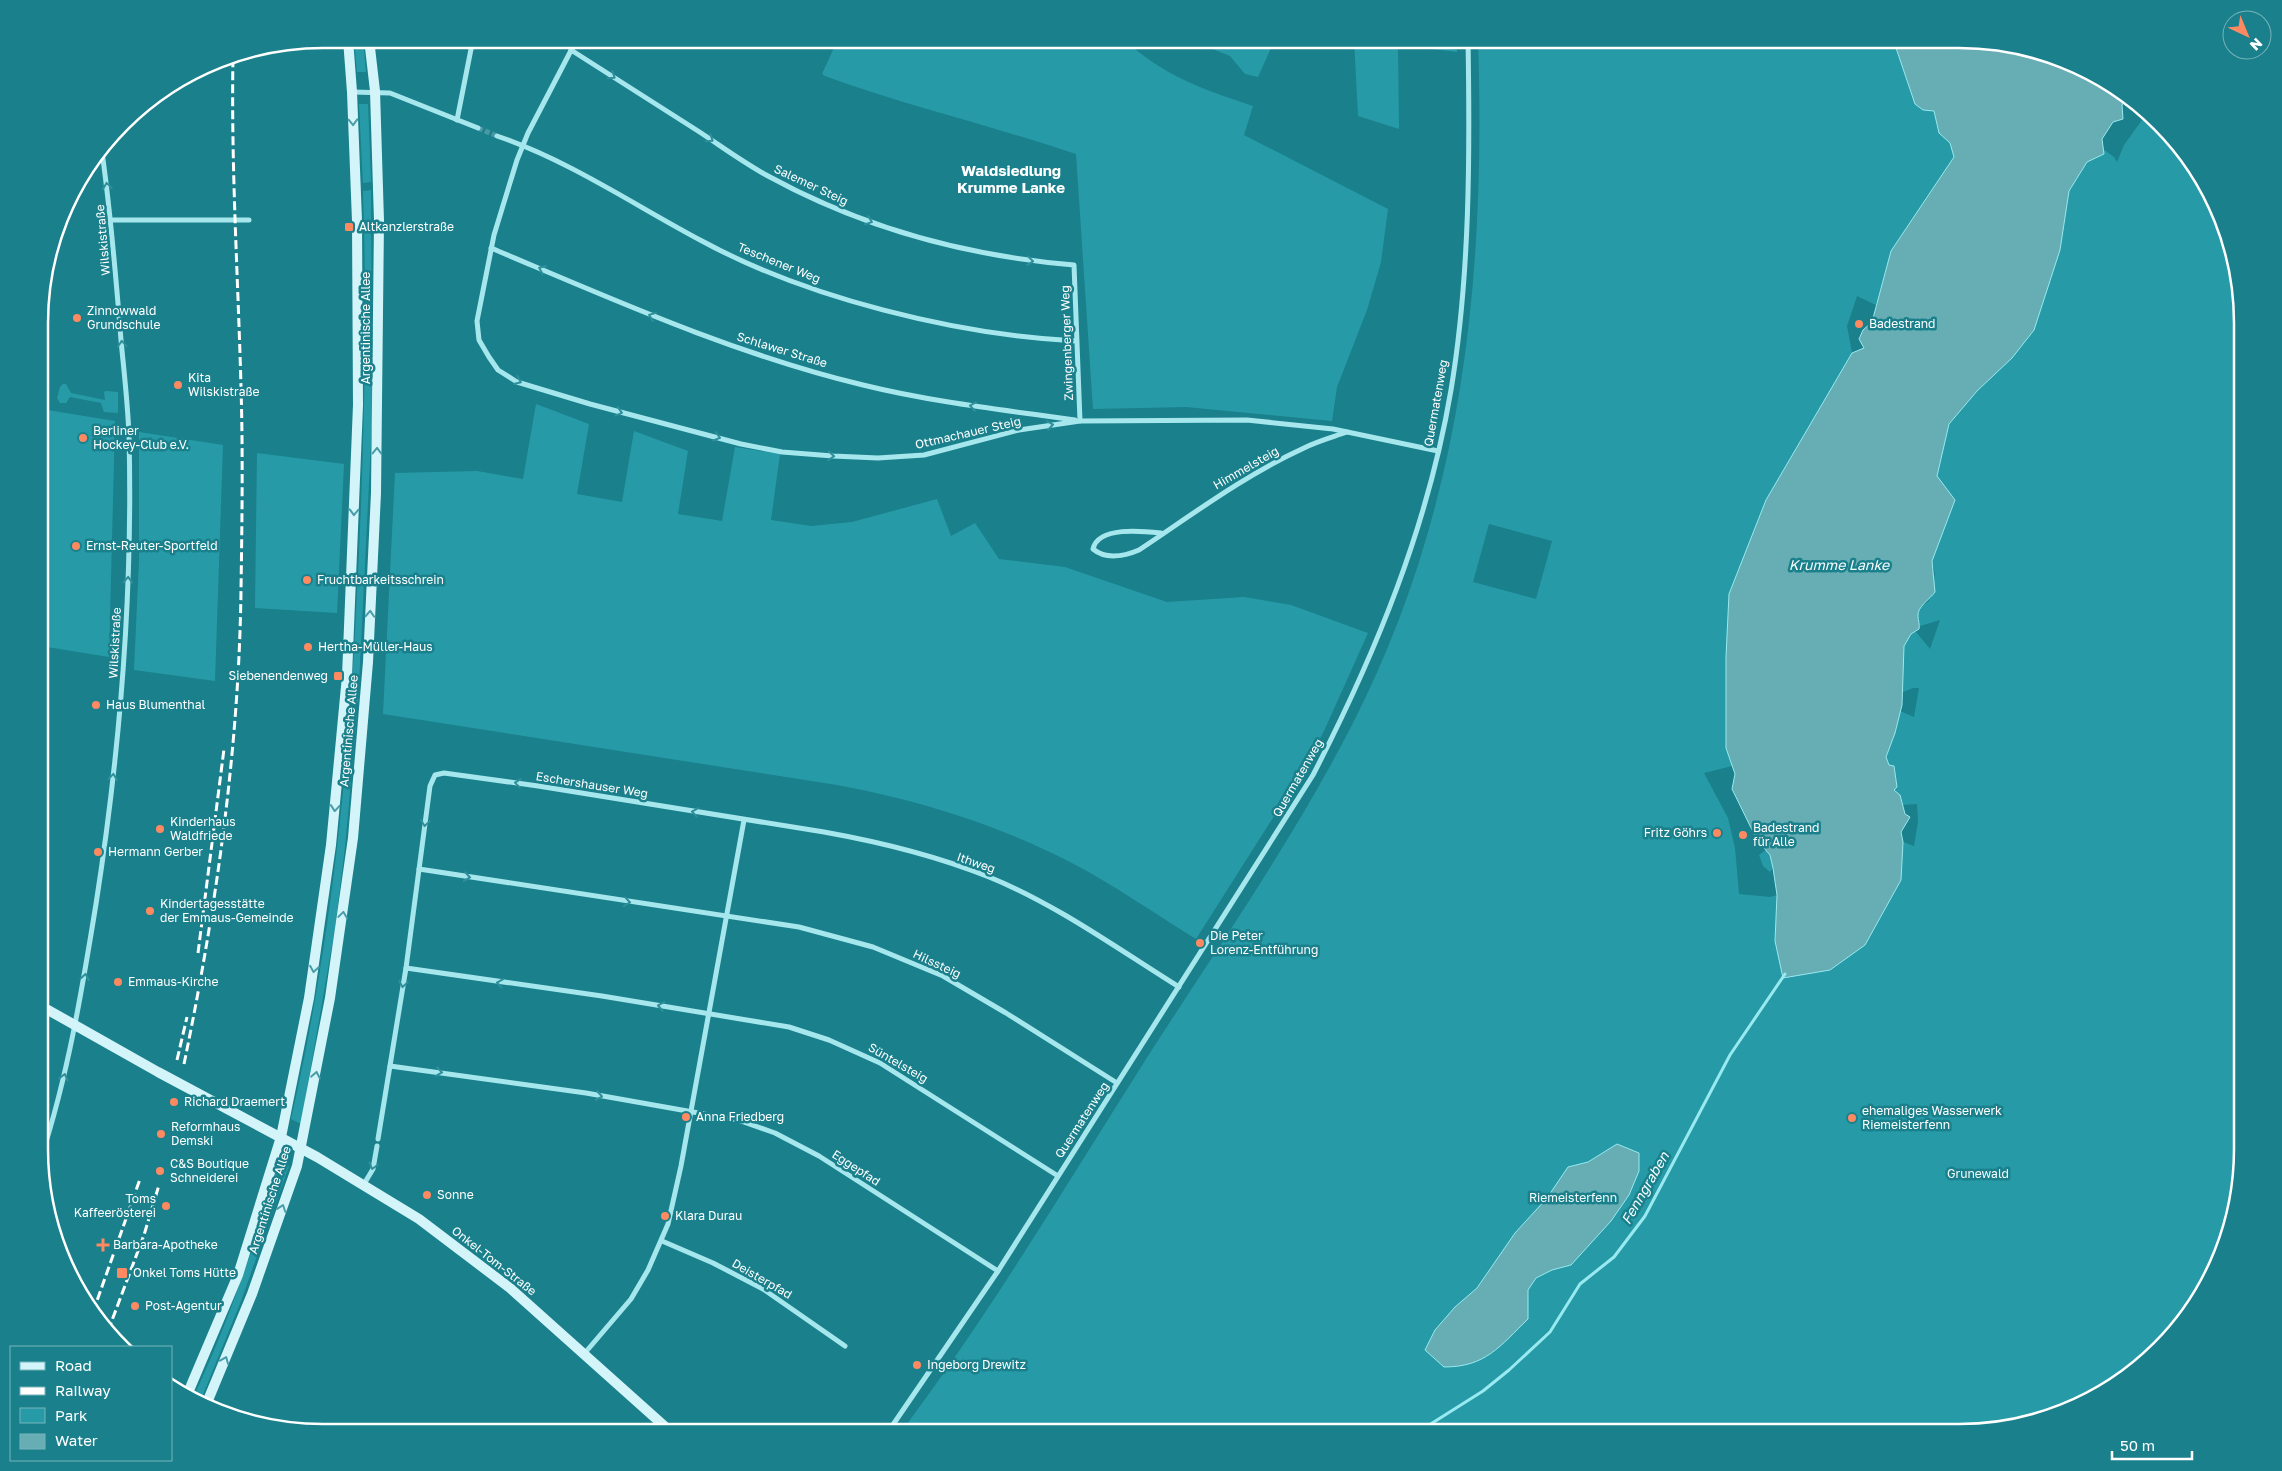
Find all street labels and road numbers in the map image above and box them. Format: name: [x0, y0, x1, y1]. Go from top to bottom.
street label: Salemer Steig: [772, 161, 851, 208]
street label: Wilskistraße: [92, 204, 113, 276]
street label: Teschener Weg: [736, 239, 823, 286]
street label: Argentinische Allee: [358, 272, 373, 384]
street label: Zwingenberger Weg: [1057, 285, 1076, 401]
street label: Schlawer Straße: [735, 329, 829, 370]
street label: Quermatenweg: [1420, 358, 1451, 448]
street label: Ottmachauer Steig: [914, 413, 1022, 452]
street label: Himmelsteig: [1210, 443, 1281, 492]
street label: Wilskistraße: [105, 607, 124, 679]
street label: Argentinische Allee: [336, 674, 361, 788]
street label: Quermatenweg: [1269, 736, 1326, 820]
street label: Eschershauser Weg: [535, 768, 649, 801]
street label: Ithweg: [955, 849, 997, 876]
street label: Hilssteig: [911, 946, 964, 981]
street label: Süntelsteig: [866, 1039, 931, 1086]
street label: Quermatenweg: [1051, 1079, 1112, 1161]
street label: Argentinische Allee: [245, 1144, 294, 1256]
street label: Eggepfad: [829, 1146, 883, 1189]
street label: Onkel-Tom-Straße: [449, 1223, 540, 1298]
street label: Deisterpfad: [730, 1255, 795, 1302]

